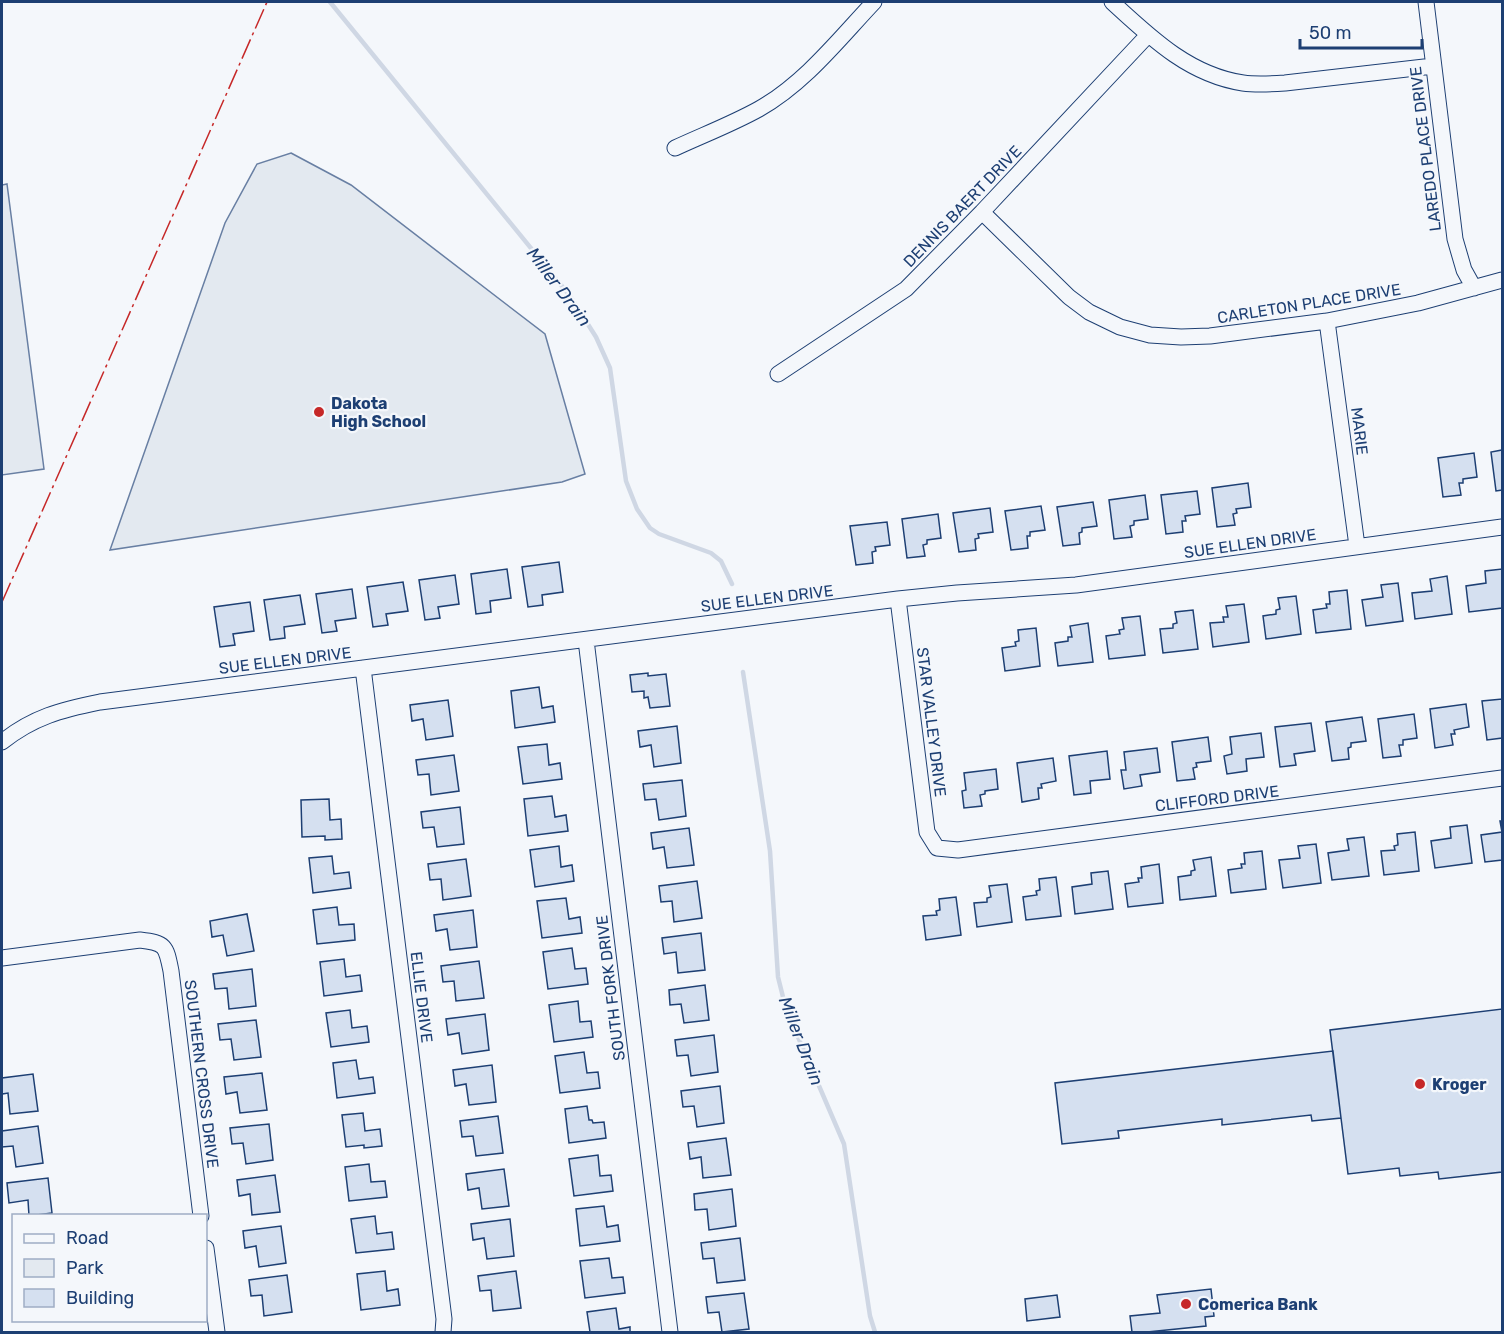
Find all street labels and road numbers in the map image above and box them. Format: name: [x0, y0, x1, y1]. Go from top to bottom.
street label: LAREDO PLACE DRIVE: [1406, 66, 1445, 232]
street label: DENNIS BAERT DRIVE: [899, 142, 1025, 271]
street label: CARLETON PLACE DRIVE: [1216, 280, 1402, 327]
street label: MARIE: [1347, 406, 1372, 456]
street label: SUE ELLEN DRIVE: [1183, 525, 1317, 562]
street label: SUE ELLEN DRIVE: [700, 581, 834, 616]
street label: SUE ELLEN DRIVE: [218, 643, 352, 678]
street label: STAR VALLEY DRIVE: [913, 646, 950, 798]
street label: CLIFFORD DRIVE: [1154, 781, 1280, 816]
street label: SOUTH FORK DRIVE: [592, 914, 629, 1062]
street label: ELLIE DRIVE: [406, 950, 437, 1044]
street label: SOUTHERN CROSS DRIVE: [181, 979, 222, 1169]

